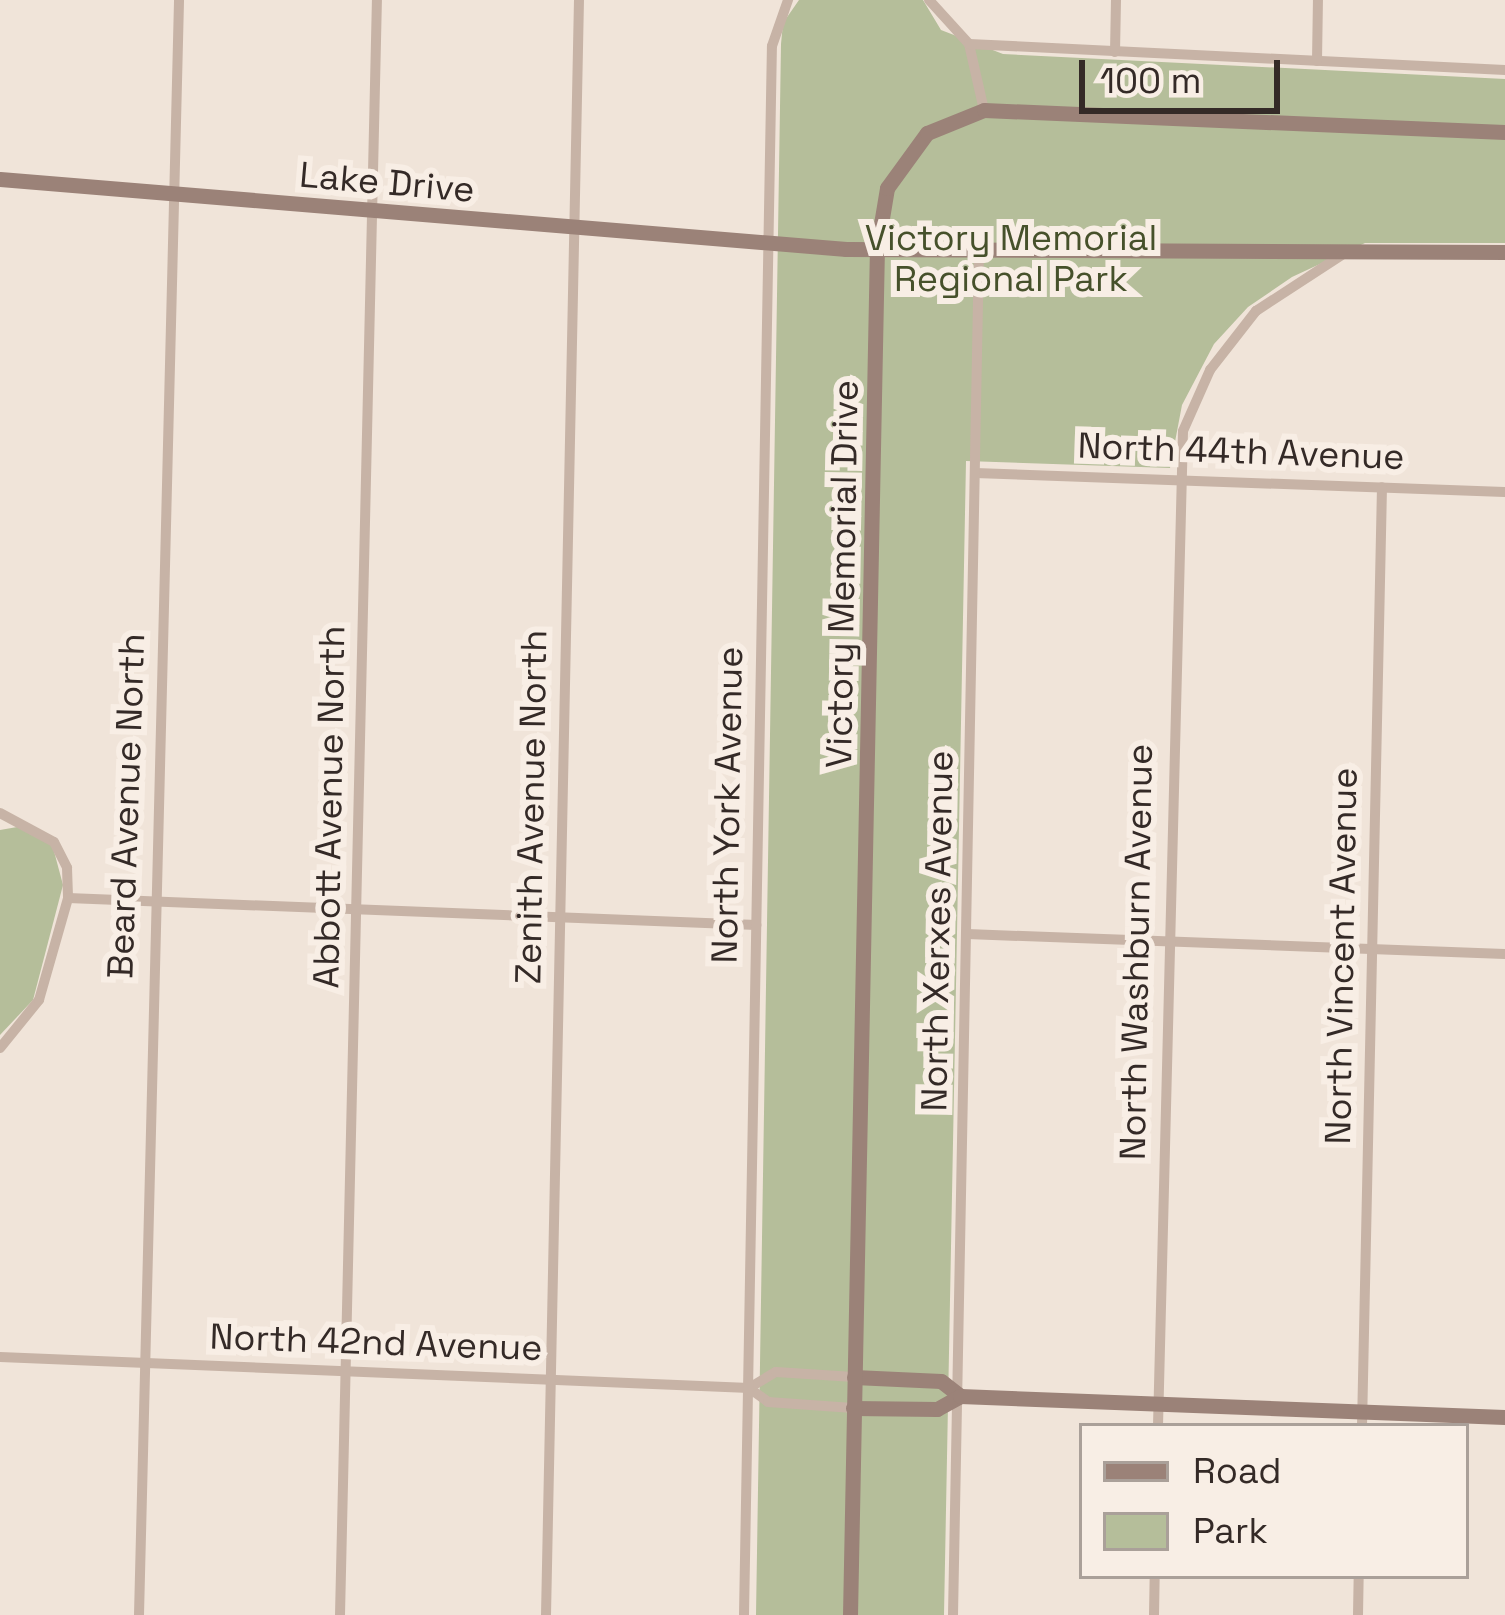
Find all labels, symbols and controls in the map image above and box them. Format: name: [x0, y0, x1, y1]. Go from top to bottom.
scale bar: [1085, 36, 1286, 110]
text: 100 m: [1100, 58, 1201, 104]
street label: Lake Drive: [298, 154, 476, 212]
park label: Victory Memorial Regional Park: [865, 216, 1157, 301]
street label: Victory Memorial Drive: [818, 380, 868, 768]
street label: North 44th Avenue: [1077, 425, 1405, 479]
street label: Abbott Avenue North: [305, 625, 355, 989]
street label: Zenith Avenue North: [507, 629, 557, 985]
street label: Beard Avenue North: [99, 632, 155, 980]
street label: North York Avenue: [704, 646, 752, 964]
street label: North Washburn Avenue: [1112, 743, 1162, 1161]
street label: North Xerxes Avenue: [913, 750, 963, 1112]
street label: North Vincent Avenue: [1317, 767, 1367, 1145]
street label: North 42nd Avenue: [209, 1316, 543, 1370]
legend: [1079, 1423, 1469, 1579]
text: Road: [1193, 1448, 1281, 1494]
text: Park: [1193, 1508, 1268, 1554]

